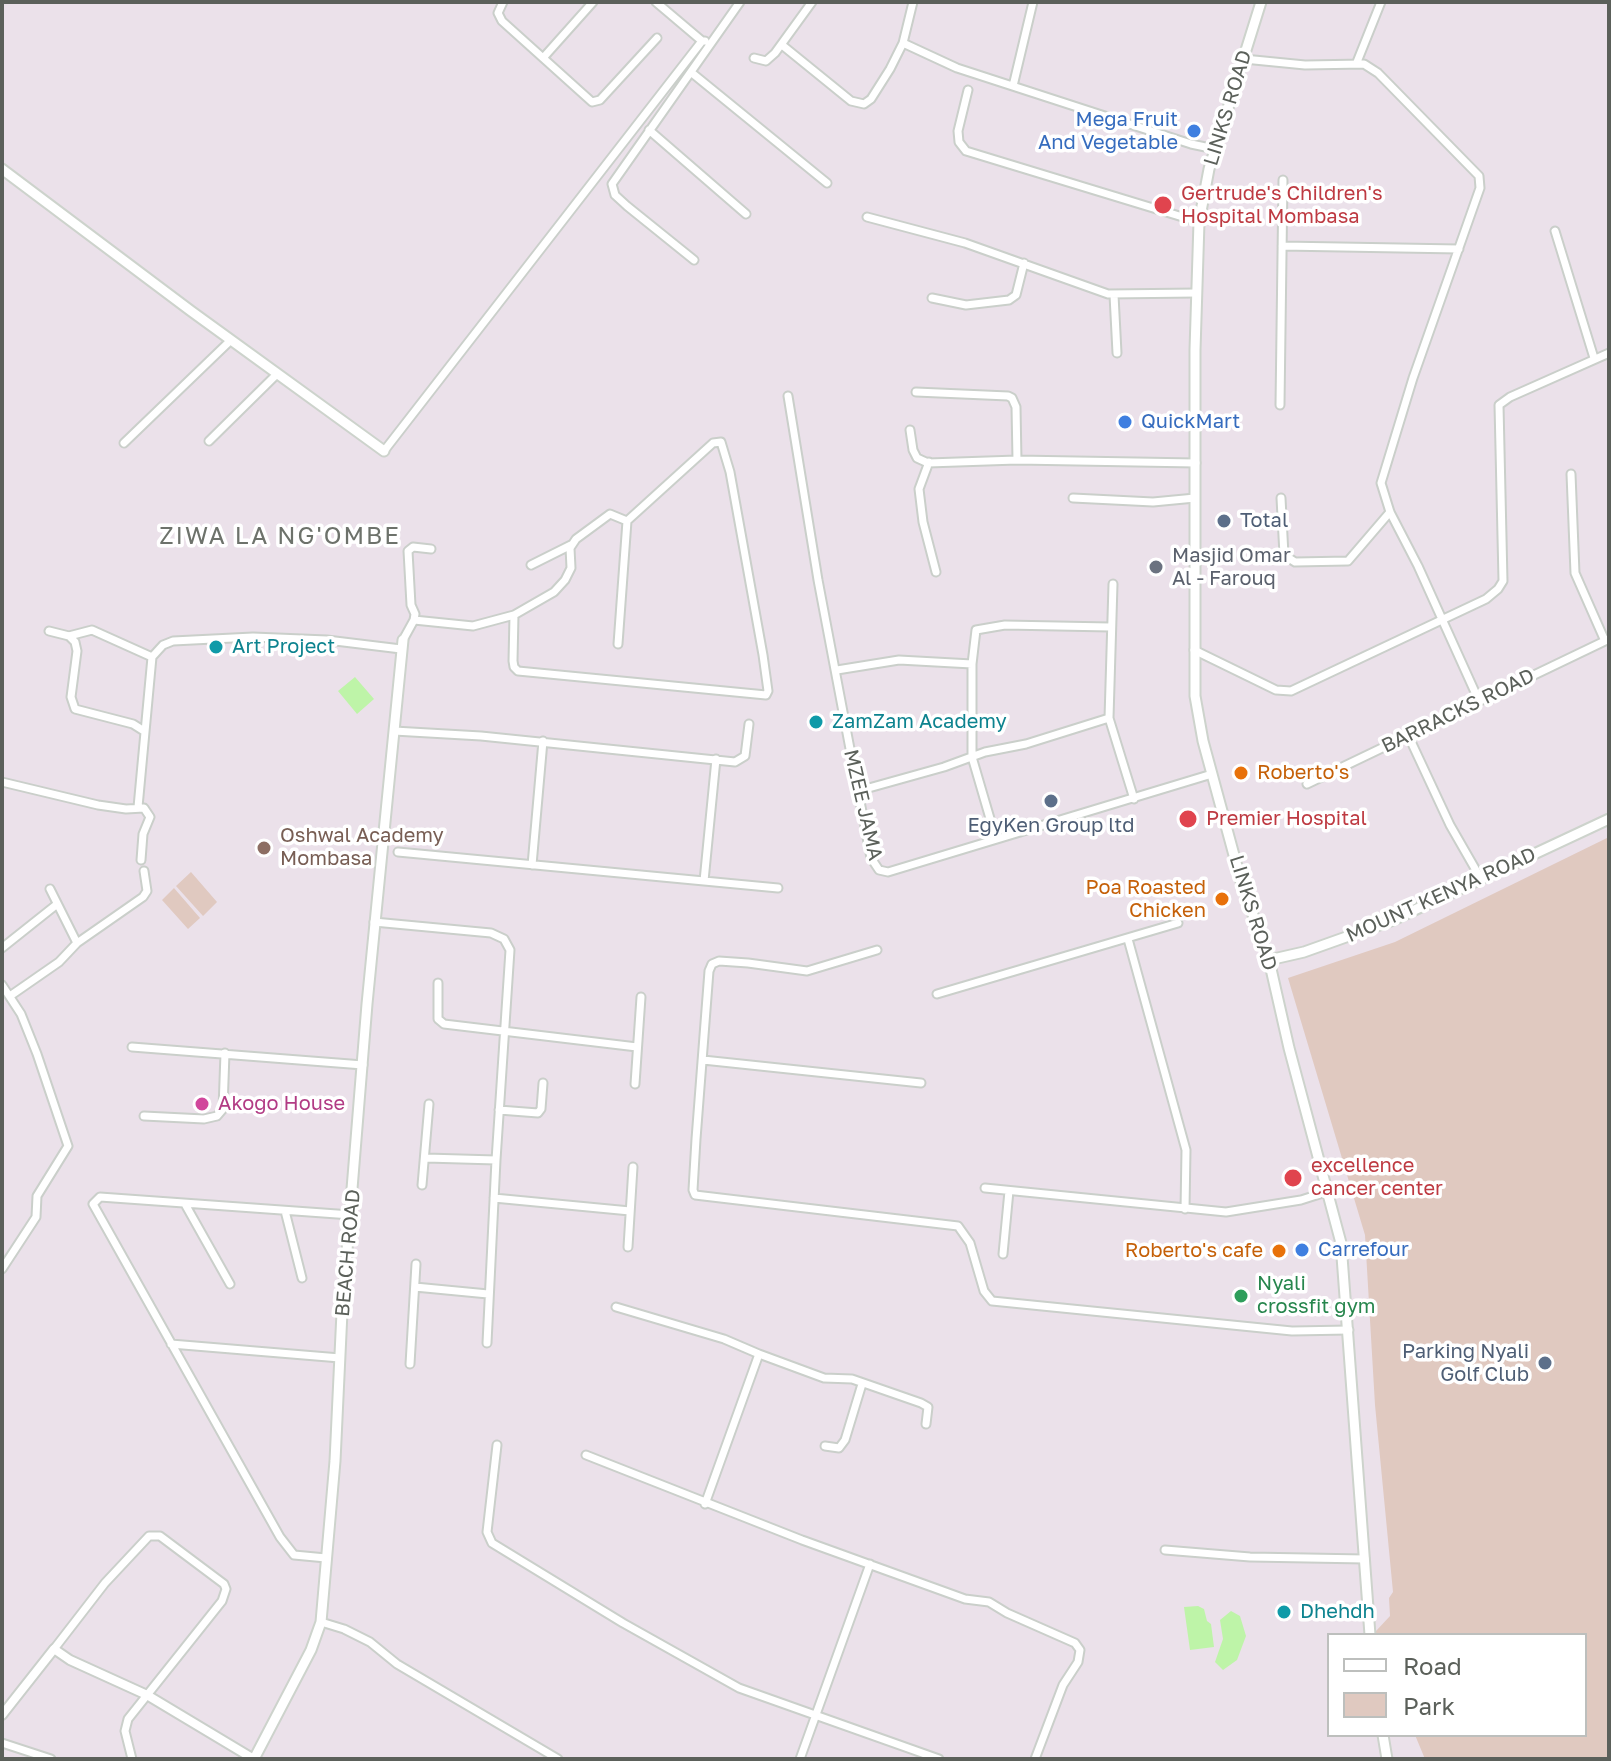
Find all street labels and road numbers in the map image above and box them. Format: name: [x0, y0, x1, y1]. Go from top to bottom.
street label: LINKS ROAD: [1199, 47, 1257, 169]
street label: BARRACKS ROAD: [1378, 664, 1538, 758]
street label: MZEE JAMA: [839, 747, 887, 863]
street label: MOUNT KENYA ROAD: [1342, 842, 1540, 948]
street label: LINKS ROAD: [1224, 852, 1282, 974]
street label: BEACH ROAD: [330, 1188, 366, 1318]

